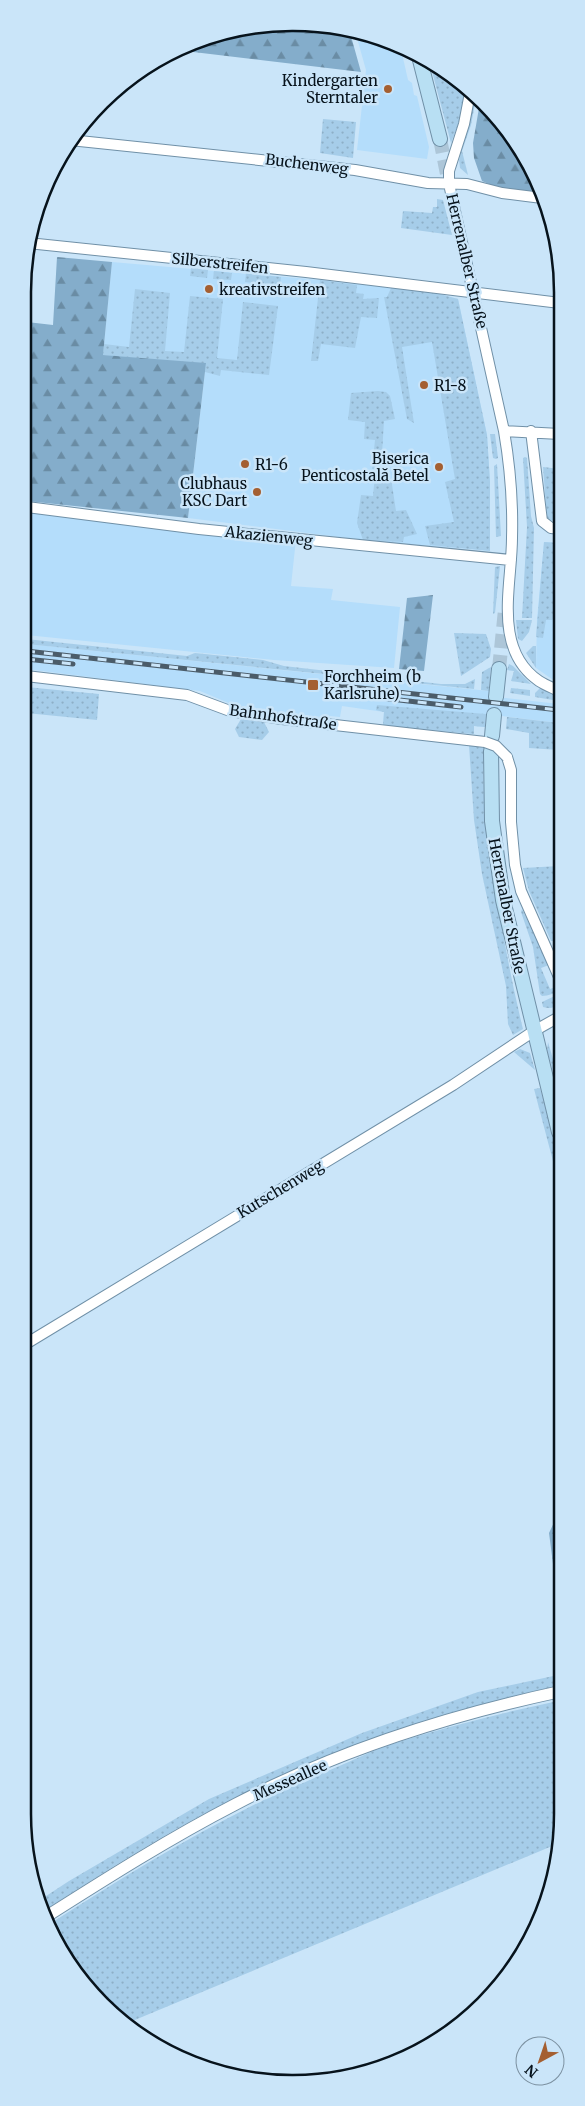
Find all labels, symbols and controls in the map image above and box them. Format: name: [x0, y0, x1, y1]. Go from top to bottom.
place label: Kindergarten Sterntaler: [282, 71, 378, 107]
marker: Kindergarten Sterntaler: [382, 83, 394, 95]
street label: Buchenweg: [264, 149, 350, 179]
street label: Herrenalber Straße: [442, 192, 492, 330]
street label: Silberstreifen: [171, 248, 269, 278]
place label: kreativstreifen: [219, 280, 325, 299]
marker: kreativstreifen: [203, 283, 215, 295]
place label: R1-8: [434, 376, 466, 395]
marker: R1-8: [418, 379, 430, 391]
place label: Biserica Penticostală Betel: [301, 449, 429, 485]
place label: R1-6: [255, 455, 288, 474]
marker: R1-6: [239, 458, 251, 470]
marker: Biserica Penticostală Betel: [433, 461, 445, 473]
place label: Clubhaus KSC Dart: [180, 474, 247, 510]
marker: Clubhaus KSC Dart: [251, 486, 263, 498]
street label: Akazienweg: [223, 522, 314, 550]
place label: Forchheim (b Karlsruhe): [324, 667, 421, 703]
marker: Forchheim (b Karlsruhe): [306, 678, 320, 692]
street label: Bahnhofstraße: [228, 700, 338, 734]
street label: Herrenalber Straße: [485, 836, 530, 976]
street label: Kutschenweg: [233, 1156, 327, 1222]
street label: Messeallee: [250, 1755, 330, 1805]
north arrow: [515, 2036, 565, 2086]
text: N: [522, 2061, 542, 2081]

